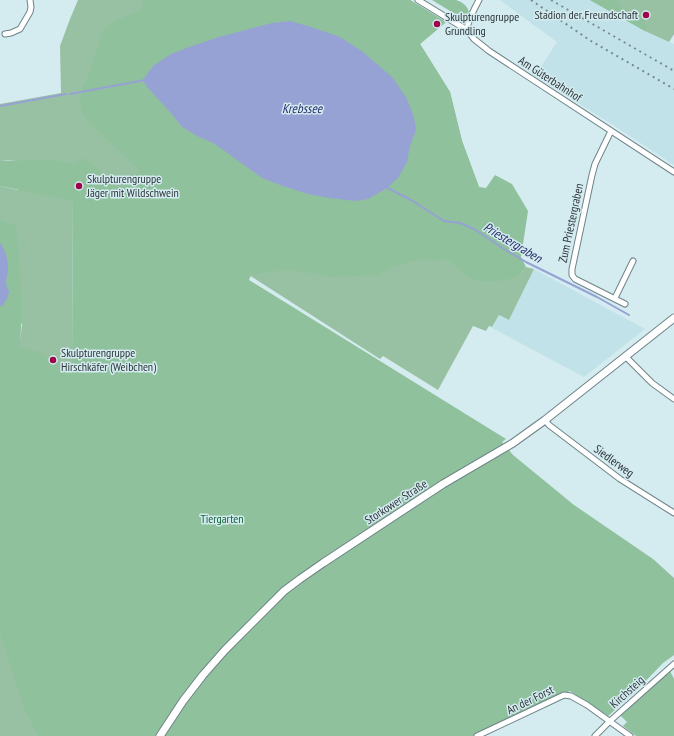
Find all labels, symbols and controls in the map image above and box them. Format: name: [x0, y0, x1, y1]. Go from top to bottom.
place label: Stadion der Freundschaft: [534, 7, 639, 22]
place label: Skulpturengruppe Grundling: [445, 9, 519, 38]
marker: Stadion der Freundschaft: [641, 10, 651, 20]
marker: Skulpturengruppe Grundling: [432, 19, 442, 29]
street label: Am Güterbahnhof: [516, 53, 586, 105]
water label: Krebssee: [282, 100, 324, 117]
place label: Skulpturengruppe Jäger mit Wildschwein: [86, 171, 179, 200]
marker: Skulpturengruppe Jäger mit Wildschwein: [74, 181, 84, 191]
street label: Zum Priestergraben: [555, 182, 586, 264]
water label: Priestergraben: [480, 218, 546, 267]
place label: Skulpturengruppe Hirschkäfer (Weibchen): [61, 345, 156, 374]
marker: Skulpturengruppe Hirschkäfer (Weibchen): [48, 355, 58, 365]
street label: Siedlerweg: [591, 441, 637, 480]
street label: Storkower Straße: [362, 476, 430, 527]
park label: Tiergarten: [200, 511, 244, 526]
street label: Kirchsteig: [606, 672, 647, 711]
street label: An der Forst: [504, 681, 556, 717]

